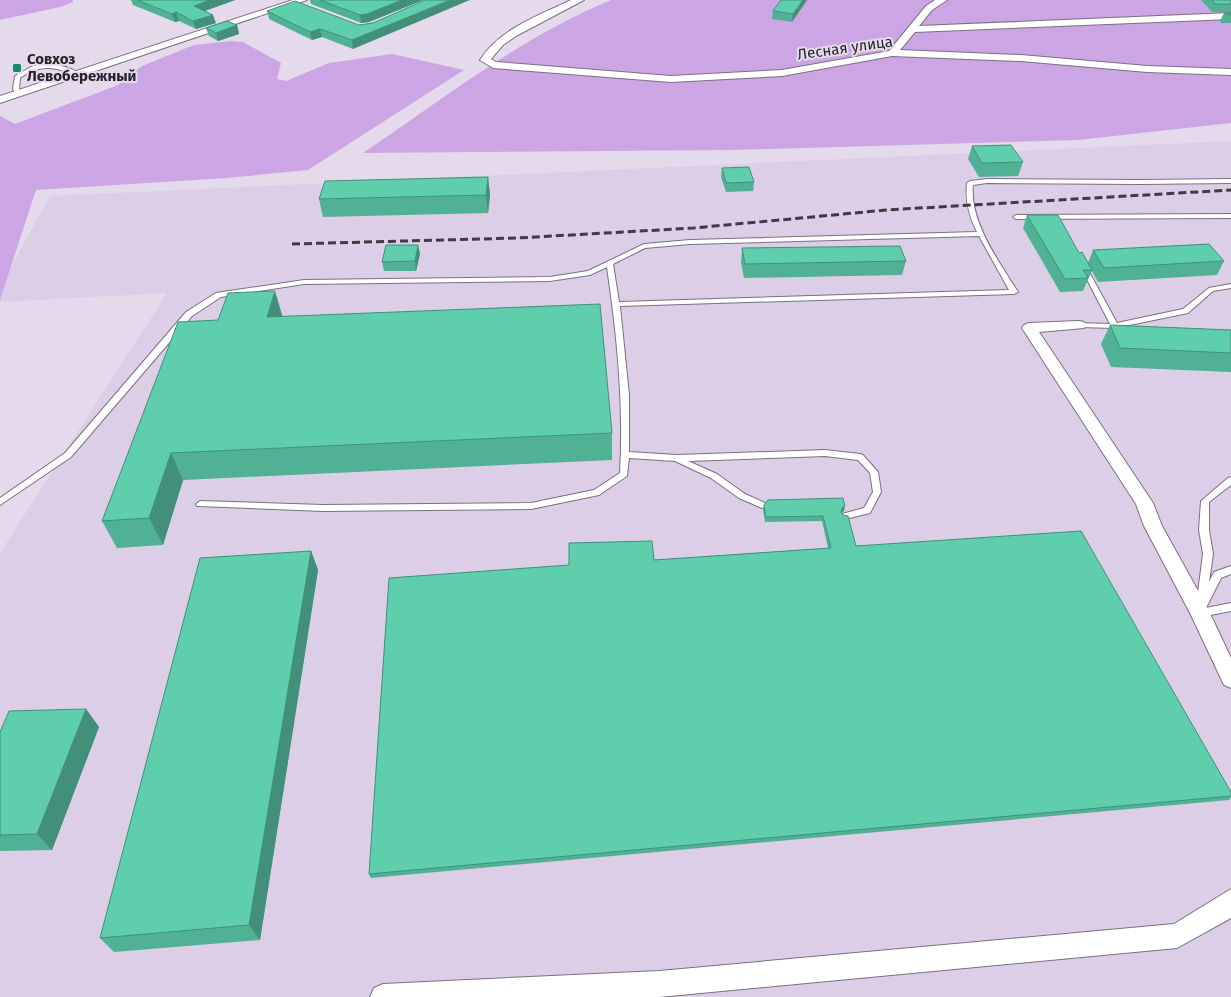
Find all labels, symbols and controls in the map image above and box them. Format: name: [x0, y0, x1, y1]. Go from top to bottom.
street label: Лесная улица: [796, 32, 894, 64]
place label: Совхоз Левобережный: [27, 50, 136, 85]
marker: Совхоз Левобережный: [11, 62, 23, 74]

